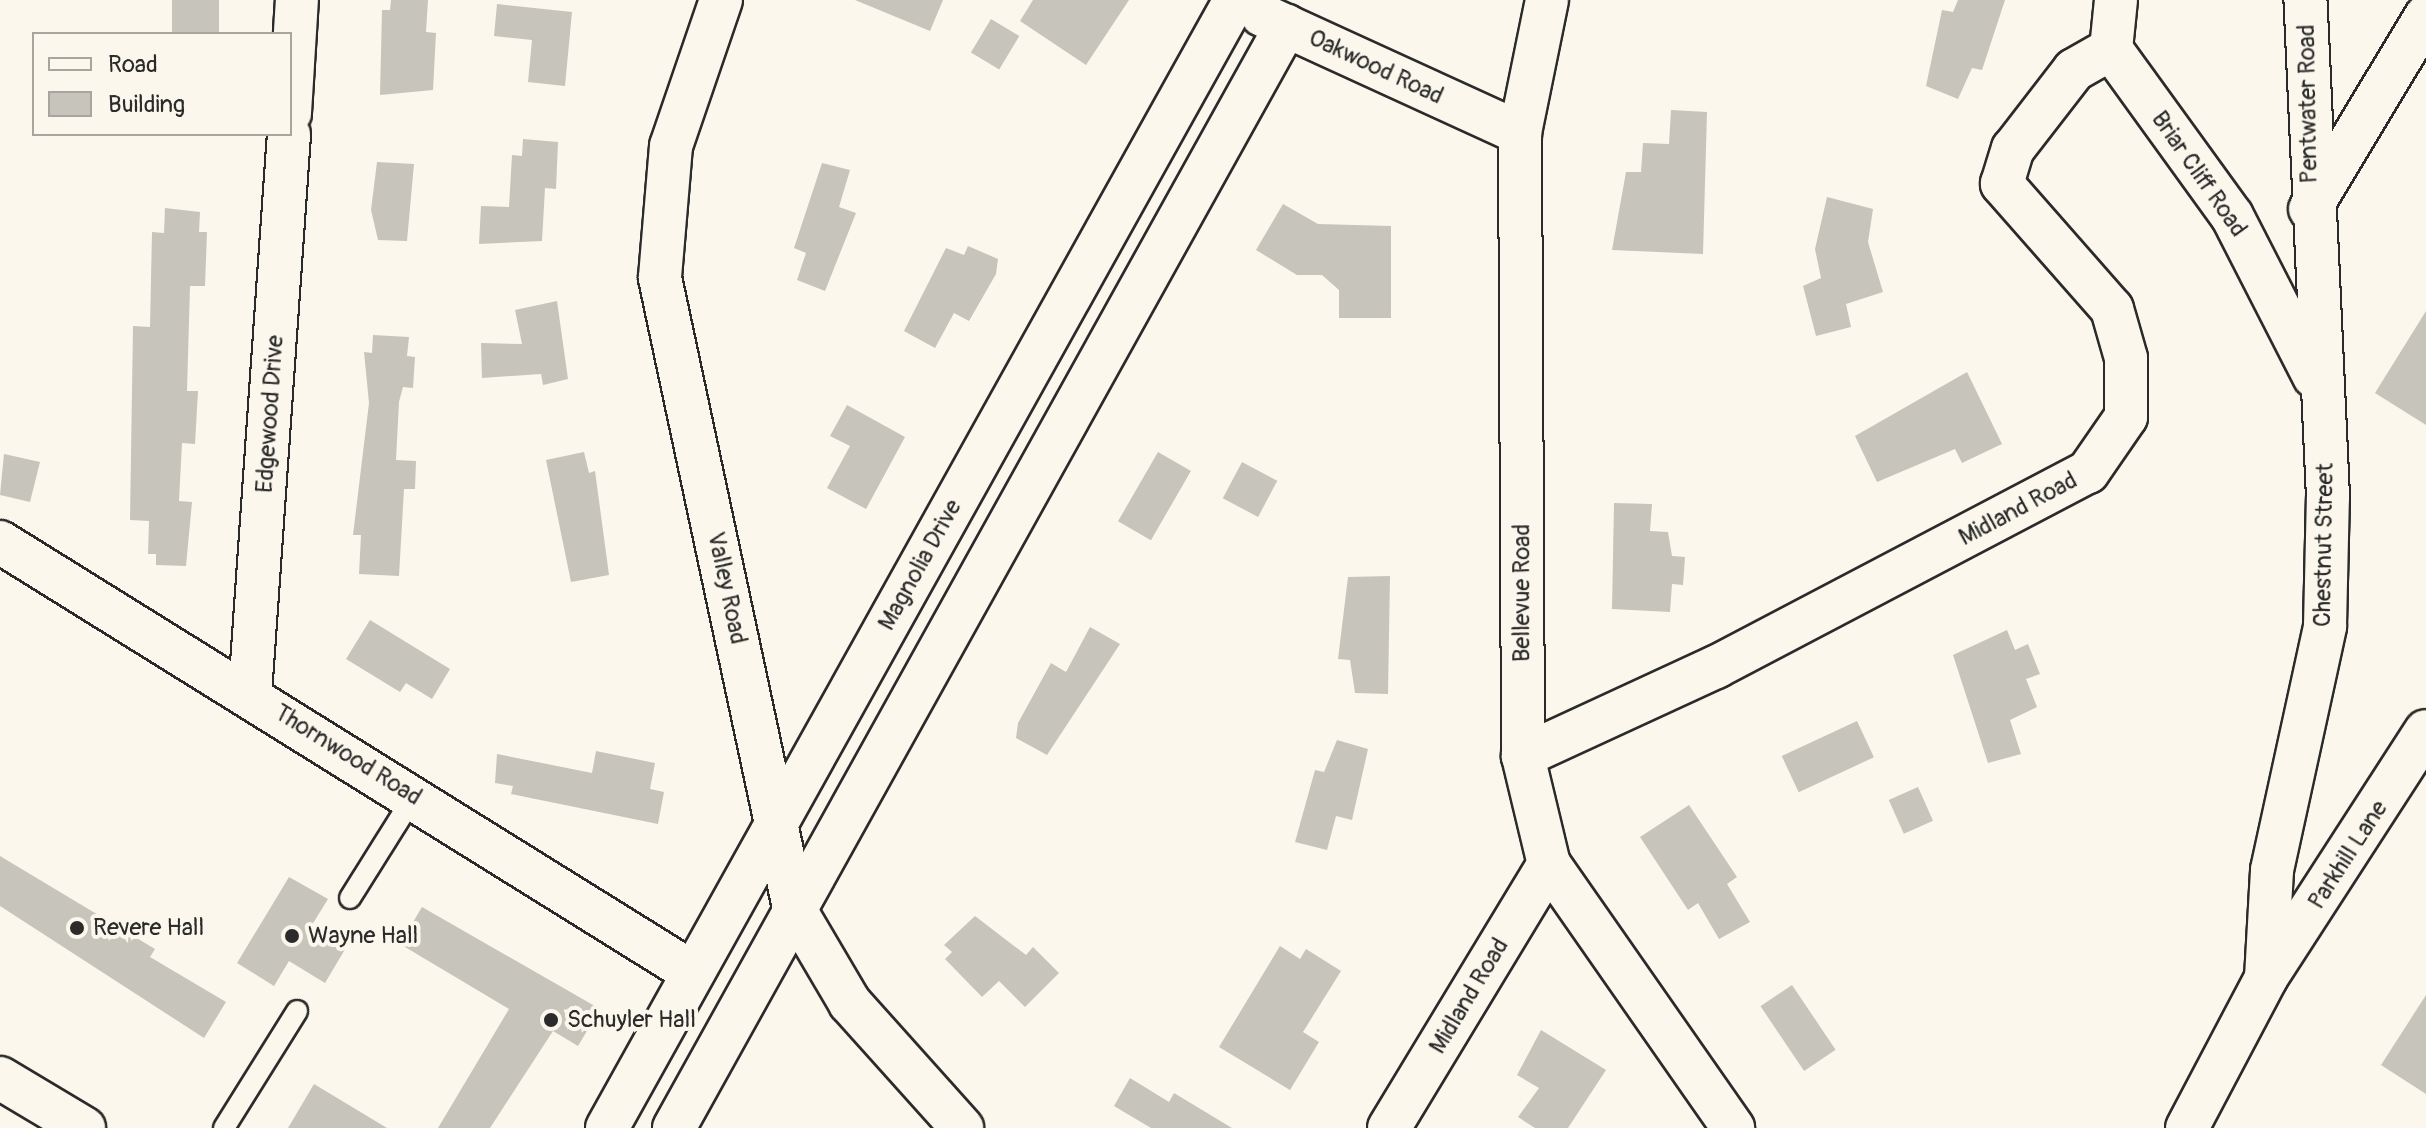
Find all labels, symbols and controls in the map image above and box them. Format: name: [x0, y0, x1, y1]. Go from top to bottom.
street label: Oakwood Road: [1304, 23, 1448, 111]
street label: Pentwater Road: [2292, 24, 2324, 184]
legend: [32, 32, 292, 136]
text: Road: [108, 50, 158, 79]
text: Building: [108, 90, 185, 119]
street label: Briar Cliff Road: [2145, 106, 2253, 242]
street label: Edgewood Drive: [250, 334, 290, 494]
street label: Chestnut Street: [2308, 463, 2340, 627]
street label: Midland Road: [1954, 466, 2082, 552]
street label: Magnolia Drive: [872, 495, 968, 635]
street label: Bellevue Road: [1508, 524, 1536, 662]
street label: Valley Road: [701, 529, 753, 647]
street label: Thornwood Road: [269, 698, 427, 812]
street label: Parkhill Lane: [2302, 795, 2394, 915]
place label: Revere Hall: [93, 914, 204, 942]
marker: Revere Hall: [68, 919, 86, 937]
place label: Wayne Hall: [308, 922, 418, 950]
marker: Wayne Hall: [283, 927, 301, 945]
street label: Midland Road: [1423, 933, 1515, 1059]
place label: Schuyler Hall: [567, 1006, 696, 1034]
marker: Schuyler Hall: [542, 1011, 560, 1029]

